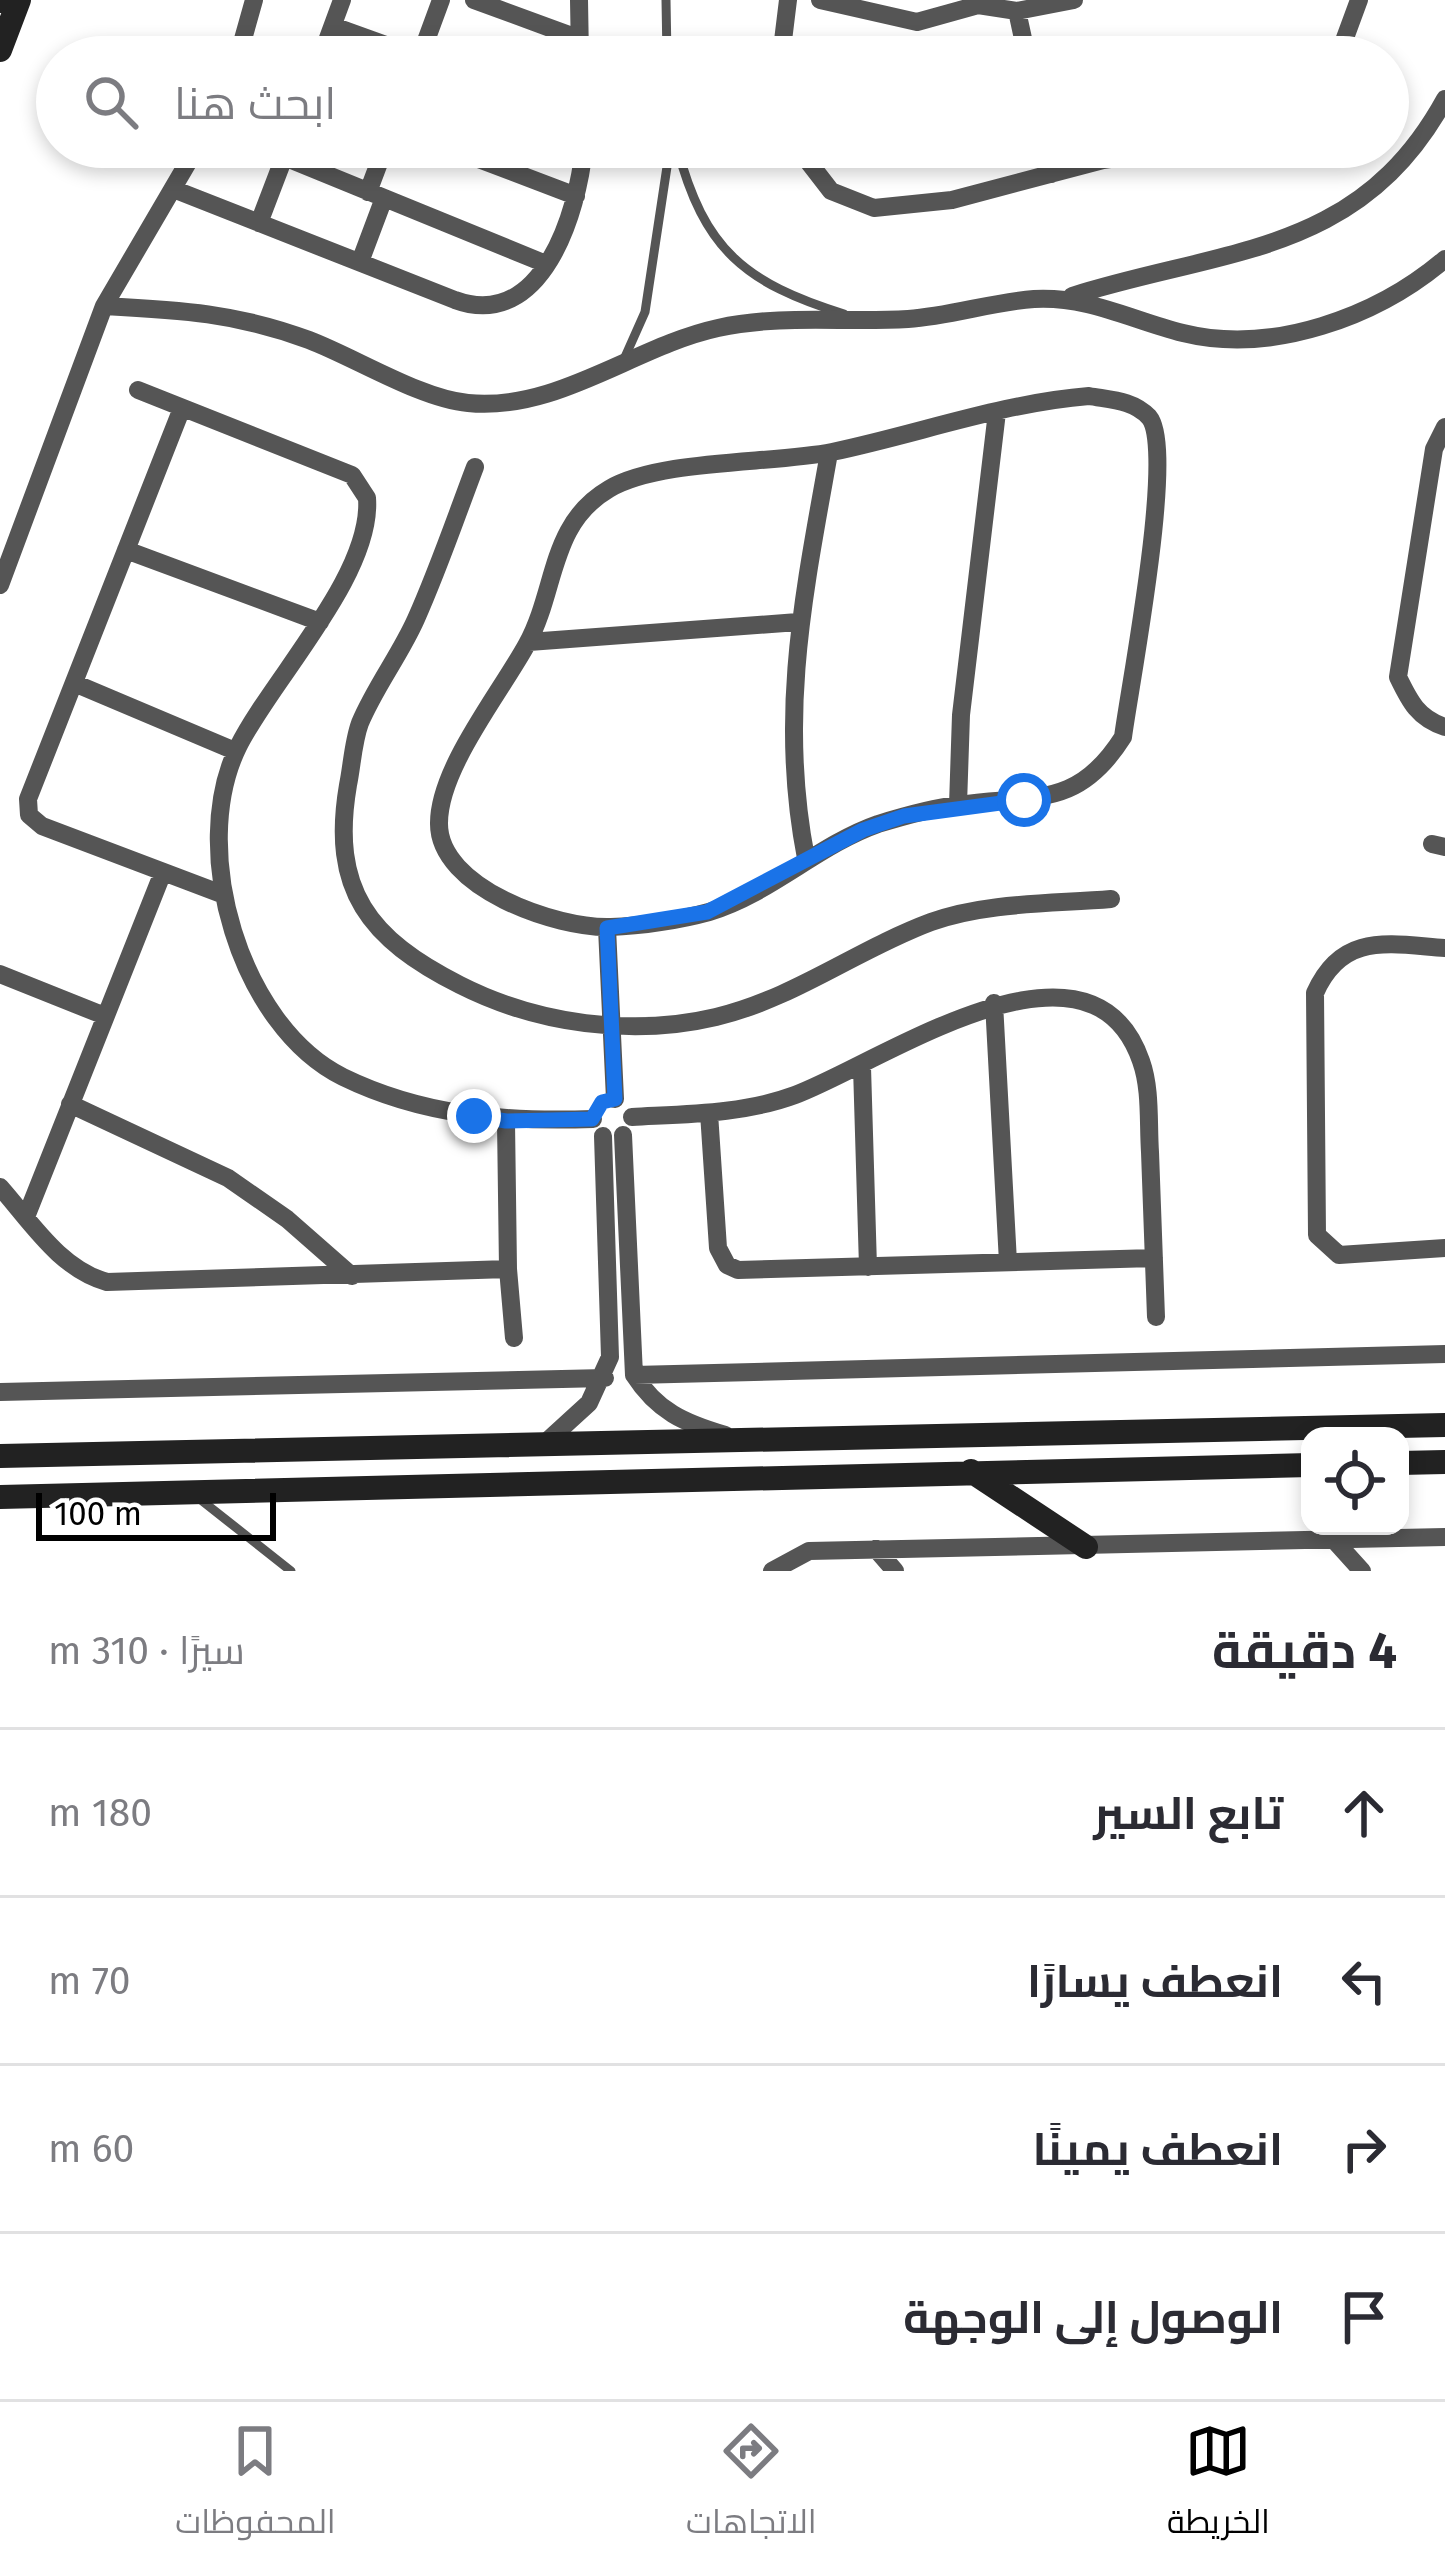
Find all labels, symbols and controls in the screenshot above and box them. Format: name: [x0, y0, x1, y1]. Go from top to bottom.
search box: [36, 36, 1409, 168]
icon: search: [78, 69, 144, 135]
text: ابحث هنا: [174, 77, 336, 131]
route start: [997, 773, 1051, 827]
route end: [447, 1089, 501, 1143]
map controls: [1301, 1427, 1409, 1535]
button: locate: [1301, 1427, 1409, 1535]
scale bar: [36, 1487, 276, 1540]
text: 100 m: [54, 1494, 142, 1534]
text: 4 دقيقة: [1212, 1620, 1397, 1682]
text: سيرًا · 310 m: [48, 1628, 245, 1674]
icon: ahead: [1331, 1780, 1397, 1846]
text: تابع السير: [1093, 1787, 1283, 1841]
text: 180 m: [48, 1790, 152, 1836]
icon: left: [1331, 1948, 1397, 2014]
text: انعطف يسارًا: [1027, 1955, 1283, 2009]
text: 70 m: [48, 1958, 130, 2004]
icon: right: [1331, 2116, 1397, 2182]
text: انعطف يمينًا: [1032, 2123, 1283, 2177]
text: 60 m: [48, 2126, 134, 2172]
icon: arrive: [1331, 2284, 1397, 2350]
text: الوصول إلى الوجهة: [903, 2291, 1283, 2345]
tab: المحفوظات: [175, 2418, 336, 2552]
tab: الاتجاهات: [686, 2418, 817, 2552]
tab: الخريطة: [1167, 2418, 1270, 2552]

